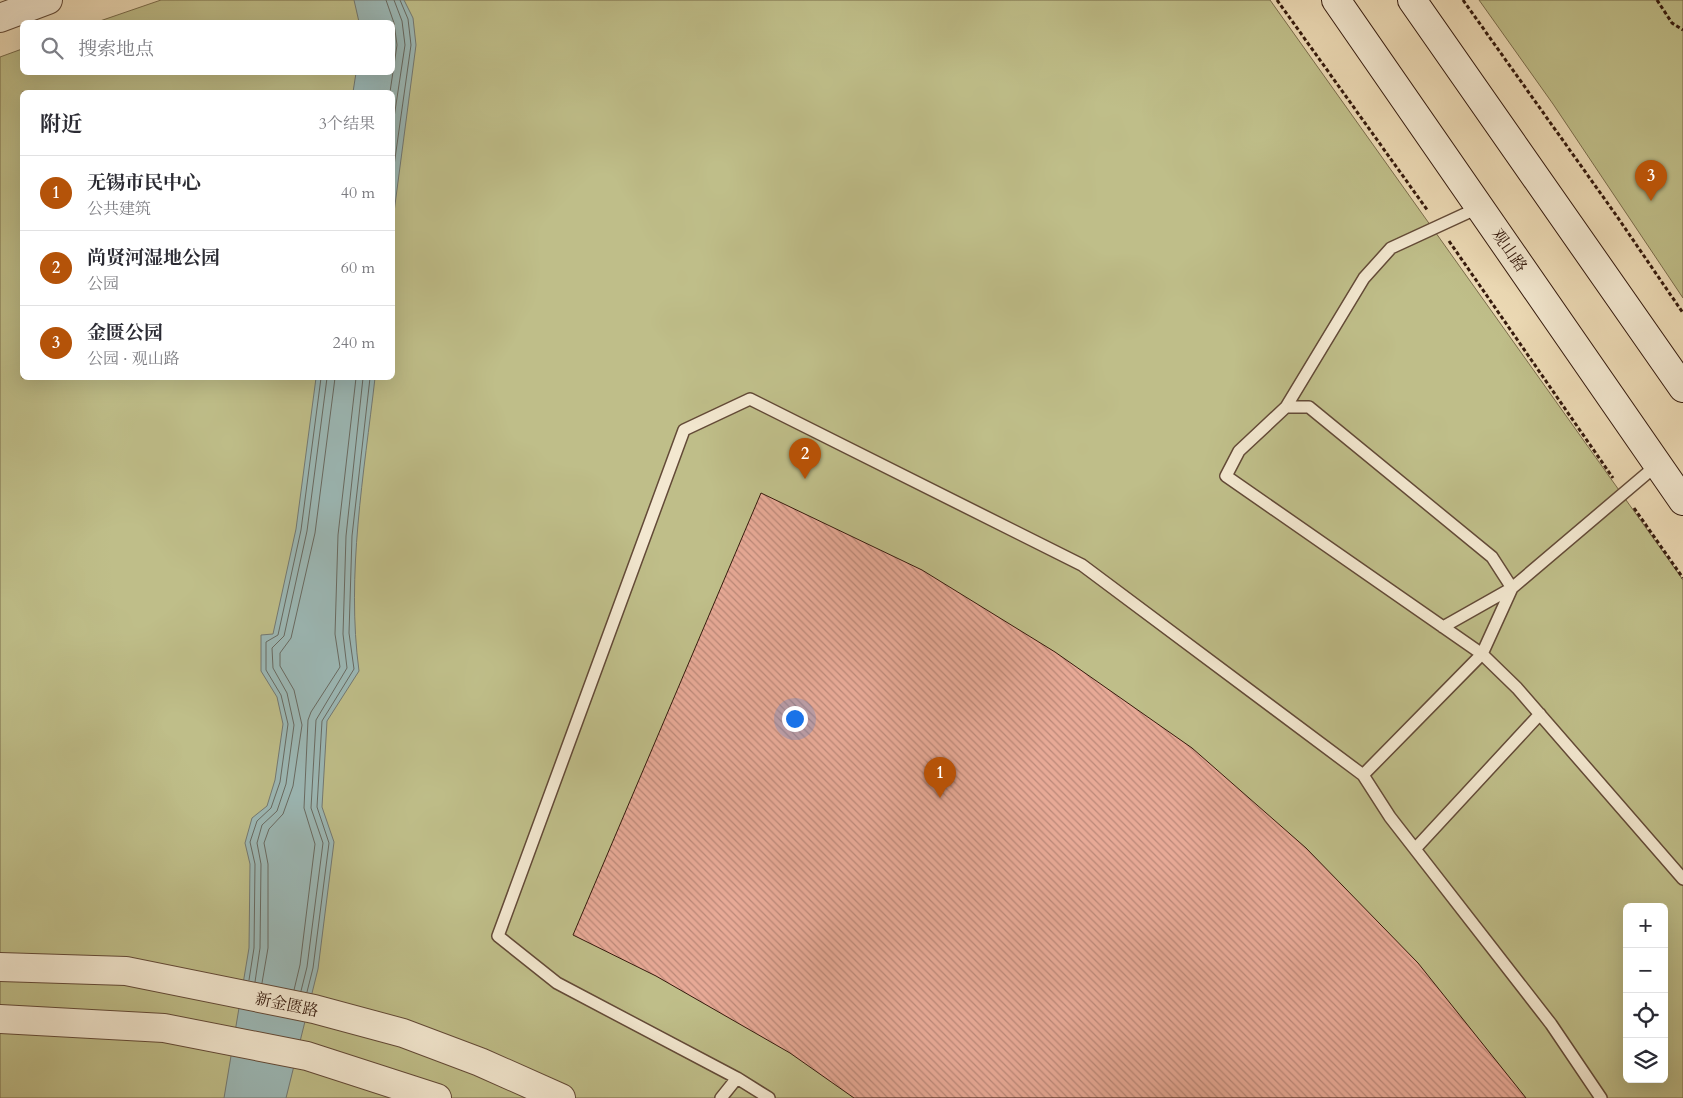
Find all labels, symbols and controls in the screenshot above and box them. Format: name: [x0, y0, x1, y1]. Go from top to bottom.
search box: [20, 20, 395, 75]
icon: search: [38, 34, 66, 62]
text: 搜索地点: [78, 36, 154, 62]
text: 附近: [40, 110, 82, 139]
text: 3个结果: [319, 113, 375, 135]
pin: 3: [1635, 160, 1667, 201]
text: 无锡市民中心: [87, 170, 201, 196]
text: 1: [52, 182, 60, 204]
text: 40 m: [341, 182, 375, 204]
text: 公共建筑: [87, 198, 151, 220]
street label: 观山路: [1486, 225, 1532, 277]
text: 尚贤河湿地公园: [87, 245, 220, 271]
text: 2: [52, 257, 60, 279]
text: 60 m: [341, 257, 375, 279]
text: 公园: [87, 273, 119, 295]
text: 金匮公园: [87, 320, 163, 346]
text: 3: [52, 332, 60, 354]
text: 240 m: [333, 332, 375, 354]
text: 公园 · 观山路: [87, 348, 180, 370]
pin: 2: [789, 438, 821, 479]
your location: [782, 706, 808, 732]
pin: 1: [924, 757, 956, 798]
map controls: [1623, 903, 1668, 1083]
button: +: [1623, 903, 1668, 948]
button: −: [1623, 948, 1668, 993]
street label: 新金匮路: [253, 988, 320, 1022]
button: locate: [1623, 993, 1668, 1038]
button: layers: [1623, 1038, 1668, 1083]

